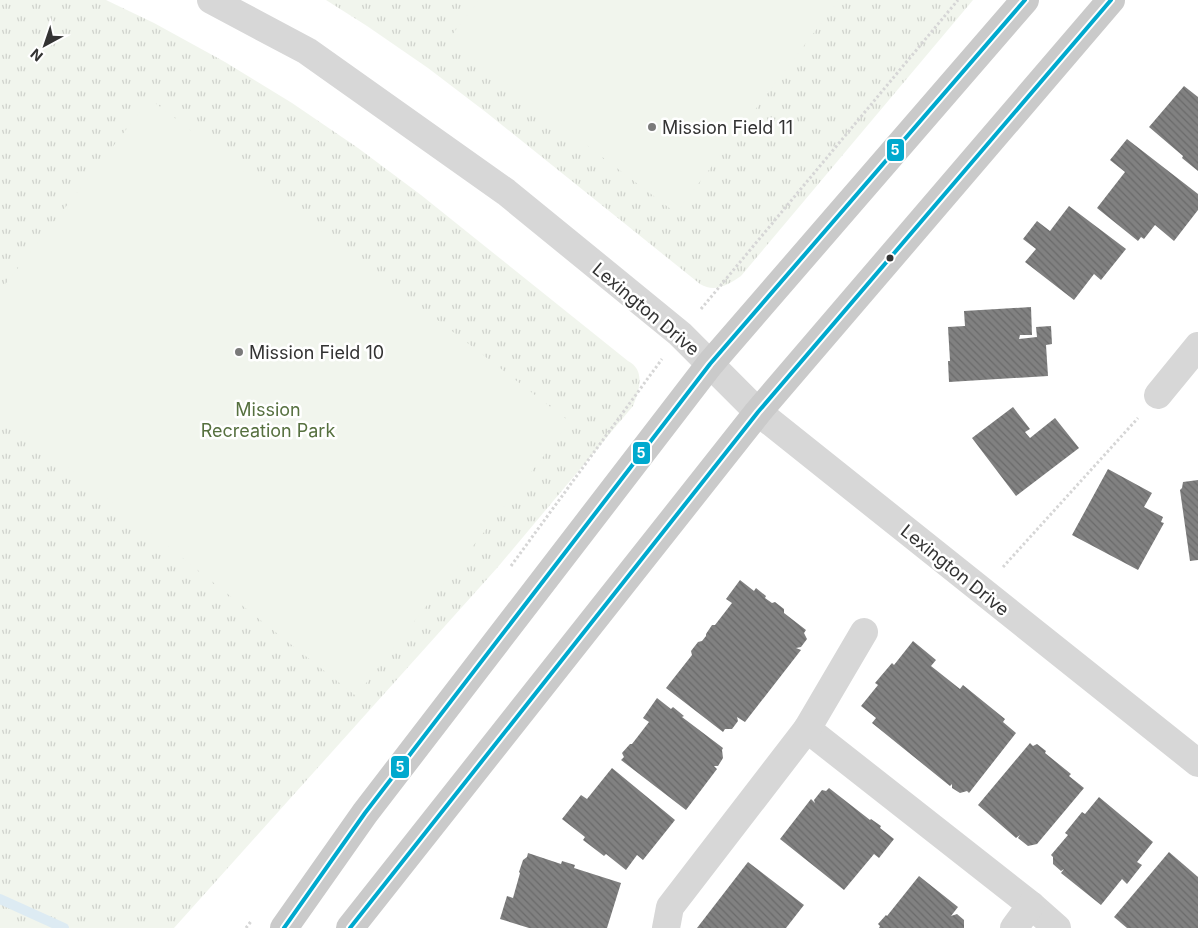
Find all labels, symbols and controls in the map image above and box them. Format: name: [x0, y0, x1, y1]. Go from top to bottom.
north arrow: [20, 20, 70, 70]
text: N: [27, 45, 46, 65]
place label: Mission Field 11: [662, 117, 793, 138]
marker: Mission Field 11: [646, 121, 658, 133]
line badge: 5: [886, 138, 905, 162]
text: 5: [891, 141, 900, 158]
unlabelled marker: [885, 253, 895, 263]
street label: Lexington Drive: [588, 258, 704, 360]
place label: Mission Field 10: [249, 342, 384, 363]
marker: Mission Field 10: [233, 346, 245, 358]
park label: Mission Recreation Park: [201, 399, 335, 441]
line badge: 5: [632, 441, 651, 465]
text: 5: [637, 444, 646, 461]
street label: Lexington Drive: [897, 520, 1013, 620]
line badge: 5: [390, 755, 410, 779]
text: 5: [396, 758, 405, 775]

